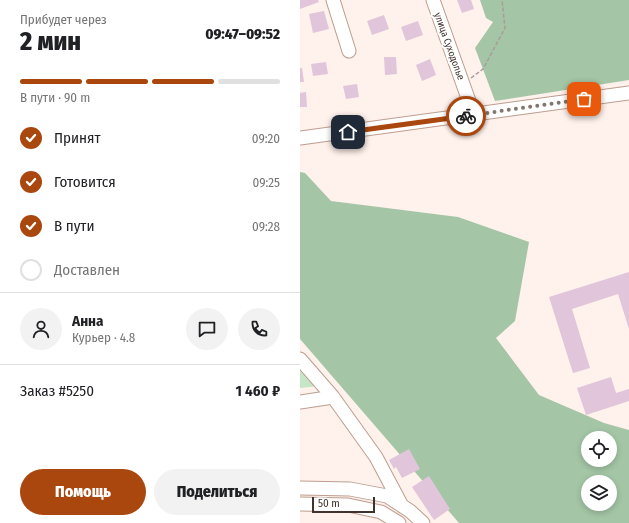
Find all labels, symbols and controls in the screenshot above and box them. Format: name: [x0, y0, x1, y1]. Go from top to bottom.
street label: улица Суходолье: [431, 11, 467, 82]
text: Прибудет через: [20, 12, 107, 27]
text: 09:47–09:52: [205, 25, 280, 43]
text: 2 мин: [20, 26, 81, 57]
pin: [567, 82, 601, 116]
icon: bag: [573, 88, 595, 110]
text: В пути · 90 m: [20, 90, 90, 105]
courier: [446, 96, 486, 136]
icon: bike: [455, 105, 477, 127]
pin: [331, 115, 365, 149]
icon: home: [337, 121, 359, 143]
icon: check: [20, 127, 42, 149]
text: Принят: [54, 129, 101, 147]
text: 09:20: [252, 131, 280, 146]
icon: check: [20, 171, 42, 193]
text: Готовится: [54, 173, 116, 191]
text: 09:25: [253, 175, 280, 190]
icon: check: [20, 215, 42, 237]
text: В пути: [54, 217, 95, 235]
text: 09:28: [252, 219, 280, 234]
text: Доставлен: [54, 261, 120, 279]
button: person: [20, 308, 62, 350]
button: chat: [186, 308, 228, 350]
button: phone: [238, 308, 280, 350]
text: Анна: [72, 312, 104, 330]
text: Курьер · 4.8: [72, 330, 135, 345]
text: Заказ #5250: [20, 382, 94, 400]
text: 1 460 ₽: [236, 382, 280, 400]
map controls: [581, 431, 617, 511]
button: locate: [581, 431, 617, 467]
button: Помощь: [20, 469, 146, 515]
button: Поделиться: [154, 469, 280, 515]
button: layers: [581, 475, 617, 511]
scale bar: [312, 495, 375, 514]
text: 50 m: [318, 497, 340, 510]

